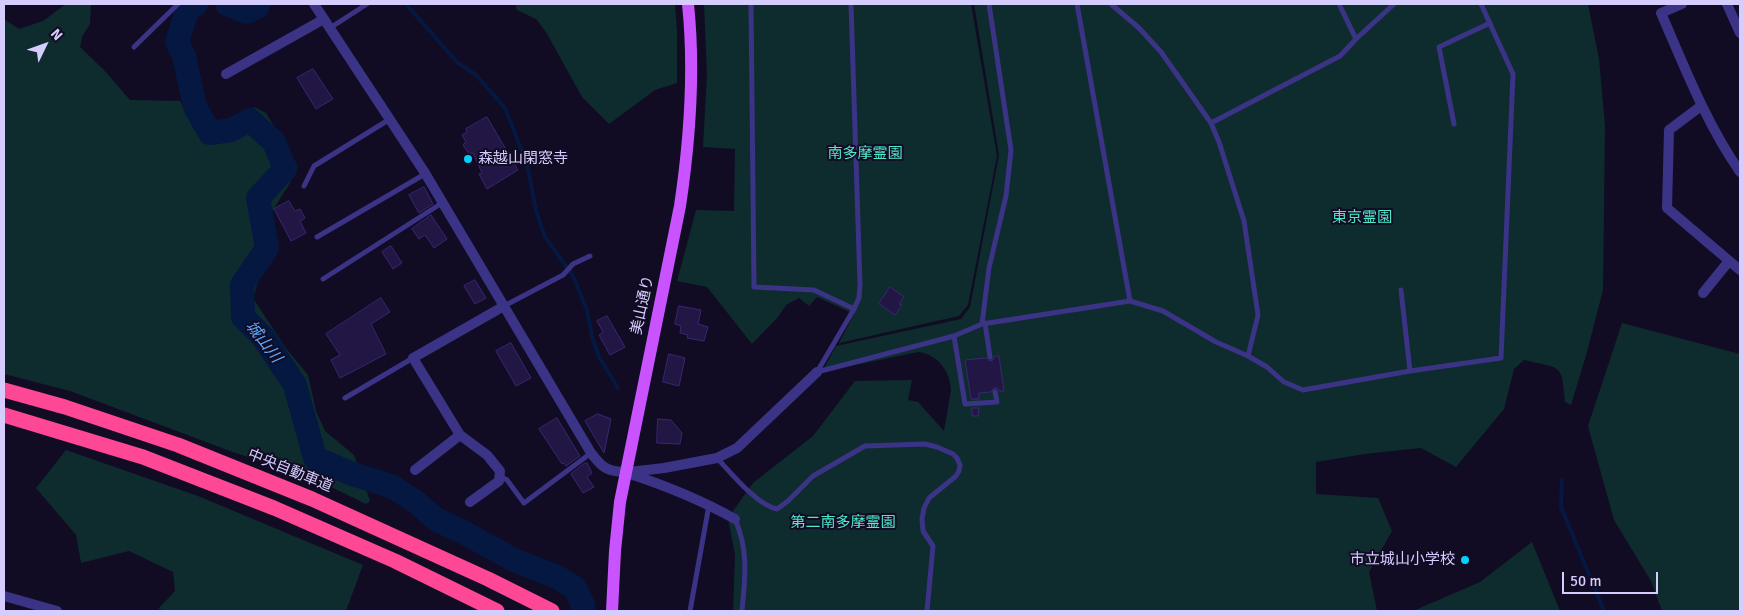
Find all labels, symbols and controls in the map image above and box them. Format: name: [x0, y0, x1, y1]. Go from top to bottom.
north arrow: [20, 20, 70, 70]
text: N: [47, 25, 66, 44]
park label: 南多摩霊園: [828, 145, 902, 163]
place label: 森越山閑窓寺: [478, 150, 568, 168]
marker: 森越山閑窓寺: [462, 153, 474, 165]
park label: 東京霊園: [1332, 209, 1392, 227]
street label: 美山通り: [628, 274, 658, 336]
water label: 城山川: [241, 317, 285, 367]
street label: 中央自動車道: [245, 446, 335, 496]
park label: 第二南多摩霊園: [791, 514, 895, 532]
place label: 市立城山小学校: [1350, 551, 1455, 569]
marker: 市立城山小学校: [1459, 554, 1471, 566]
scale bar: [1564, 562, 1660, 594]
text: 50 m: [1570, 572, 1601, 590]

